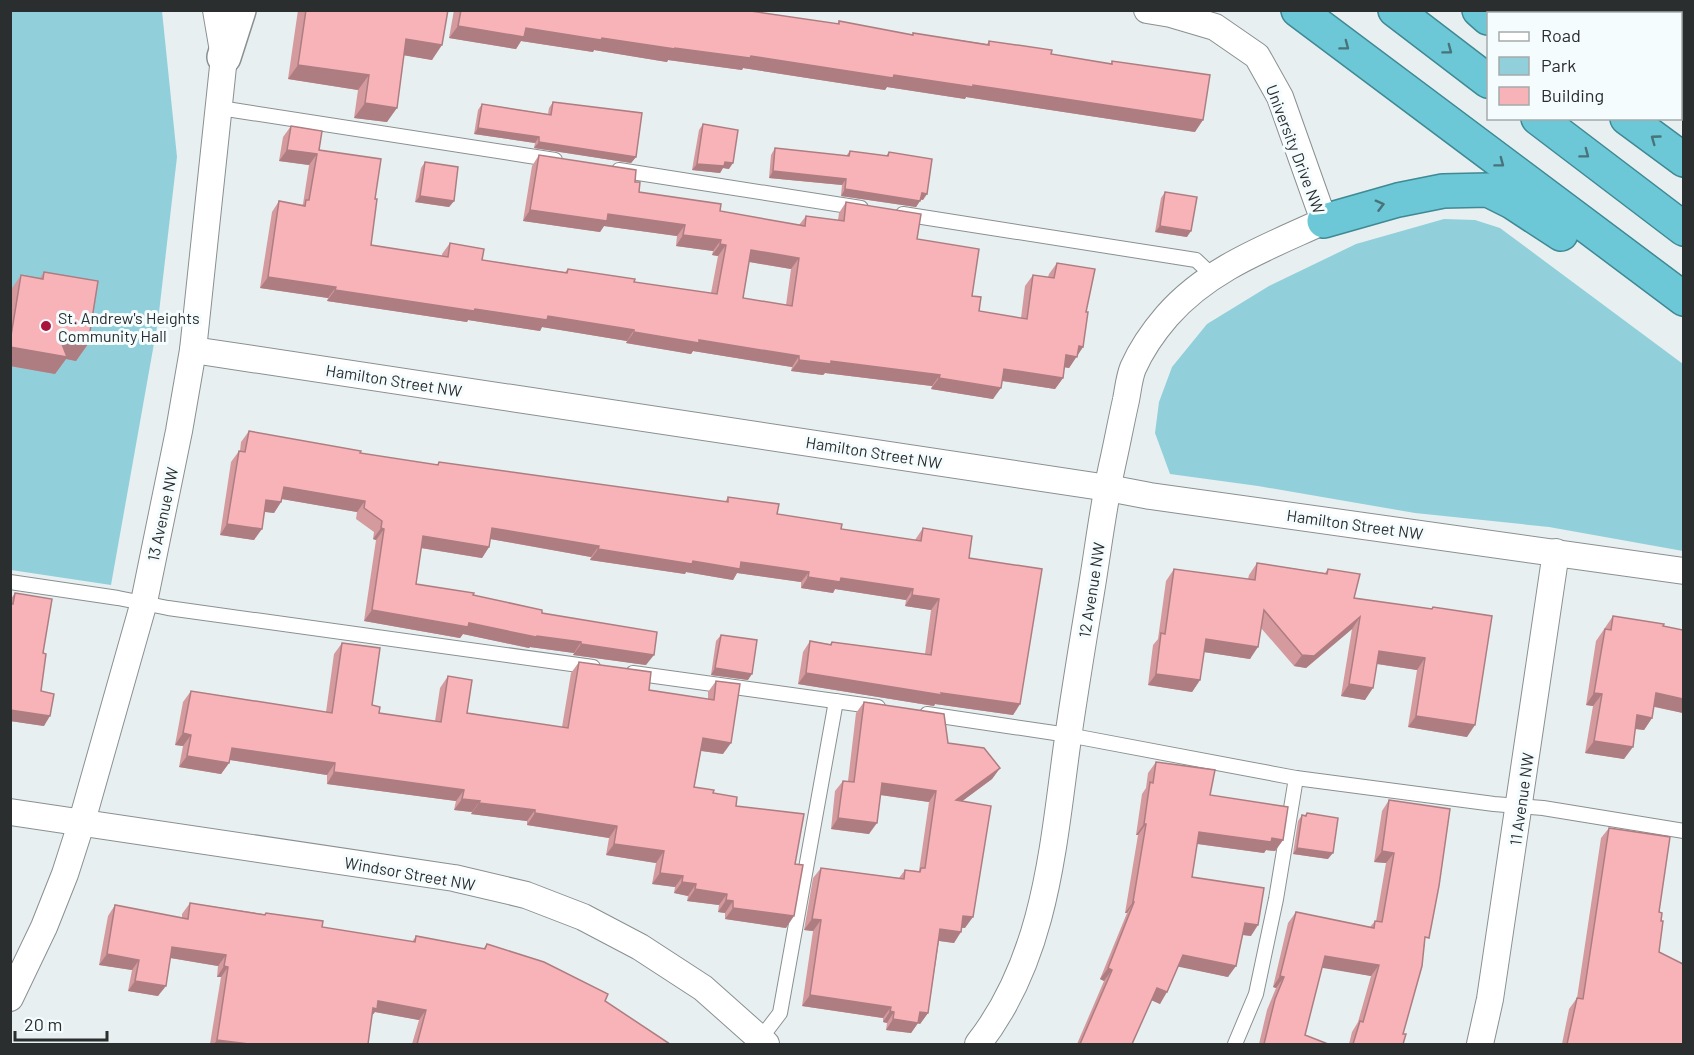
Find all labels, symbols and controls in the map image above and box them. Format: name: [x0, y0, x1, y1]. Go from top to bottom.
legend: [1487, 12, 1682, 120]
text: Road: [1541, 24, 1581, 46]
one-way arrow: [1338, 38, 1349, 49]
one-way arrow: [1441, 43, 1452, 54]
text: Park: [1541, 54, 1576, 76]
street label: University Drive NW: [1263, 82, 1329, 216]
text: Building: [1541, 84, 1604, 106]
one-way arrow: [1651, 135, 1662, 146]
one-way arrow: [1578, 146, 1589, 157]
one-way arrow: [1494, 156, 1505, 167]
one-way arrow: [1375, 199, 1385, 212]
place label: St. Andrew's Heights Community Hall: [58, 308, 200, 345]
marker: St. Andrew's Heights Community Hall: [39, 319, 53, 333]
street label: Hamilton Street NW: [325, 360, 463, 400]
street label: Hamilton Street NW: [805, 432, 943, 472]
street label: 13 Avenue NW: [143, 465, 181, 563]
street label: Hamilton Street NW: [1286, 505, 1424, 543]
street label: 12 Avenue NW: [1074, 541, 1108, 639]
street label: 11 Avenue NW: [1505, 751, 1537, 847]
street label: Windsor Street NW: [343, 852, 477, 894]
scale bar: [15, 1004, 106, 1042]
text: 20 m: [24, 1013, 62, 1035]

